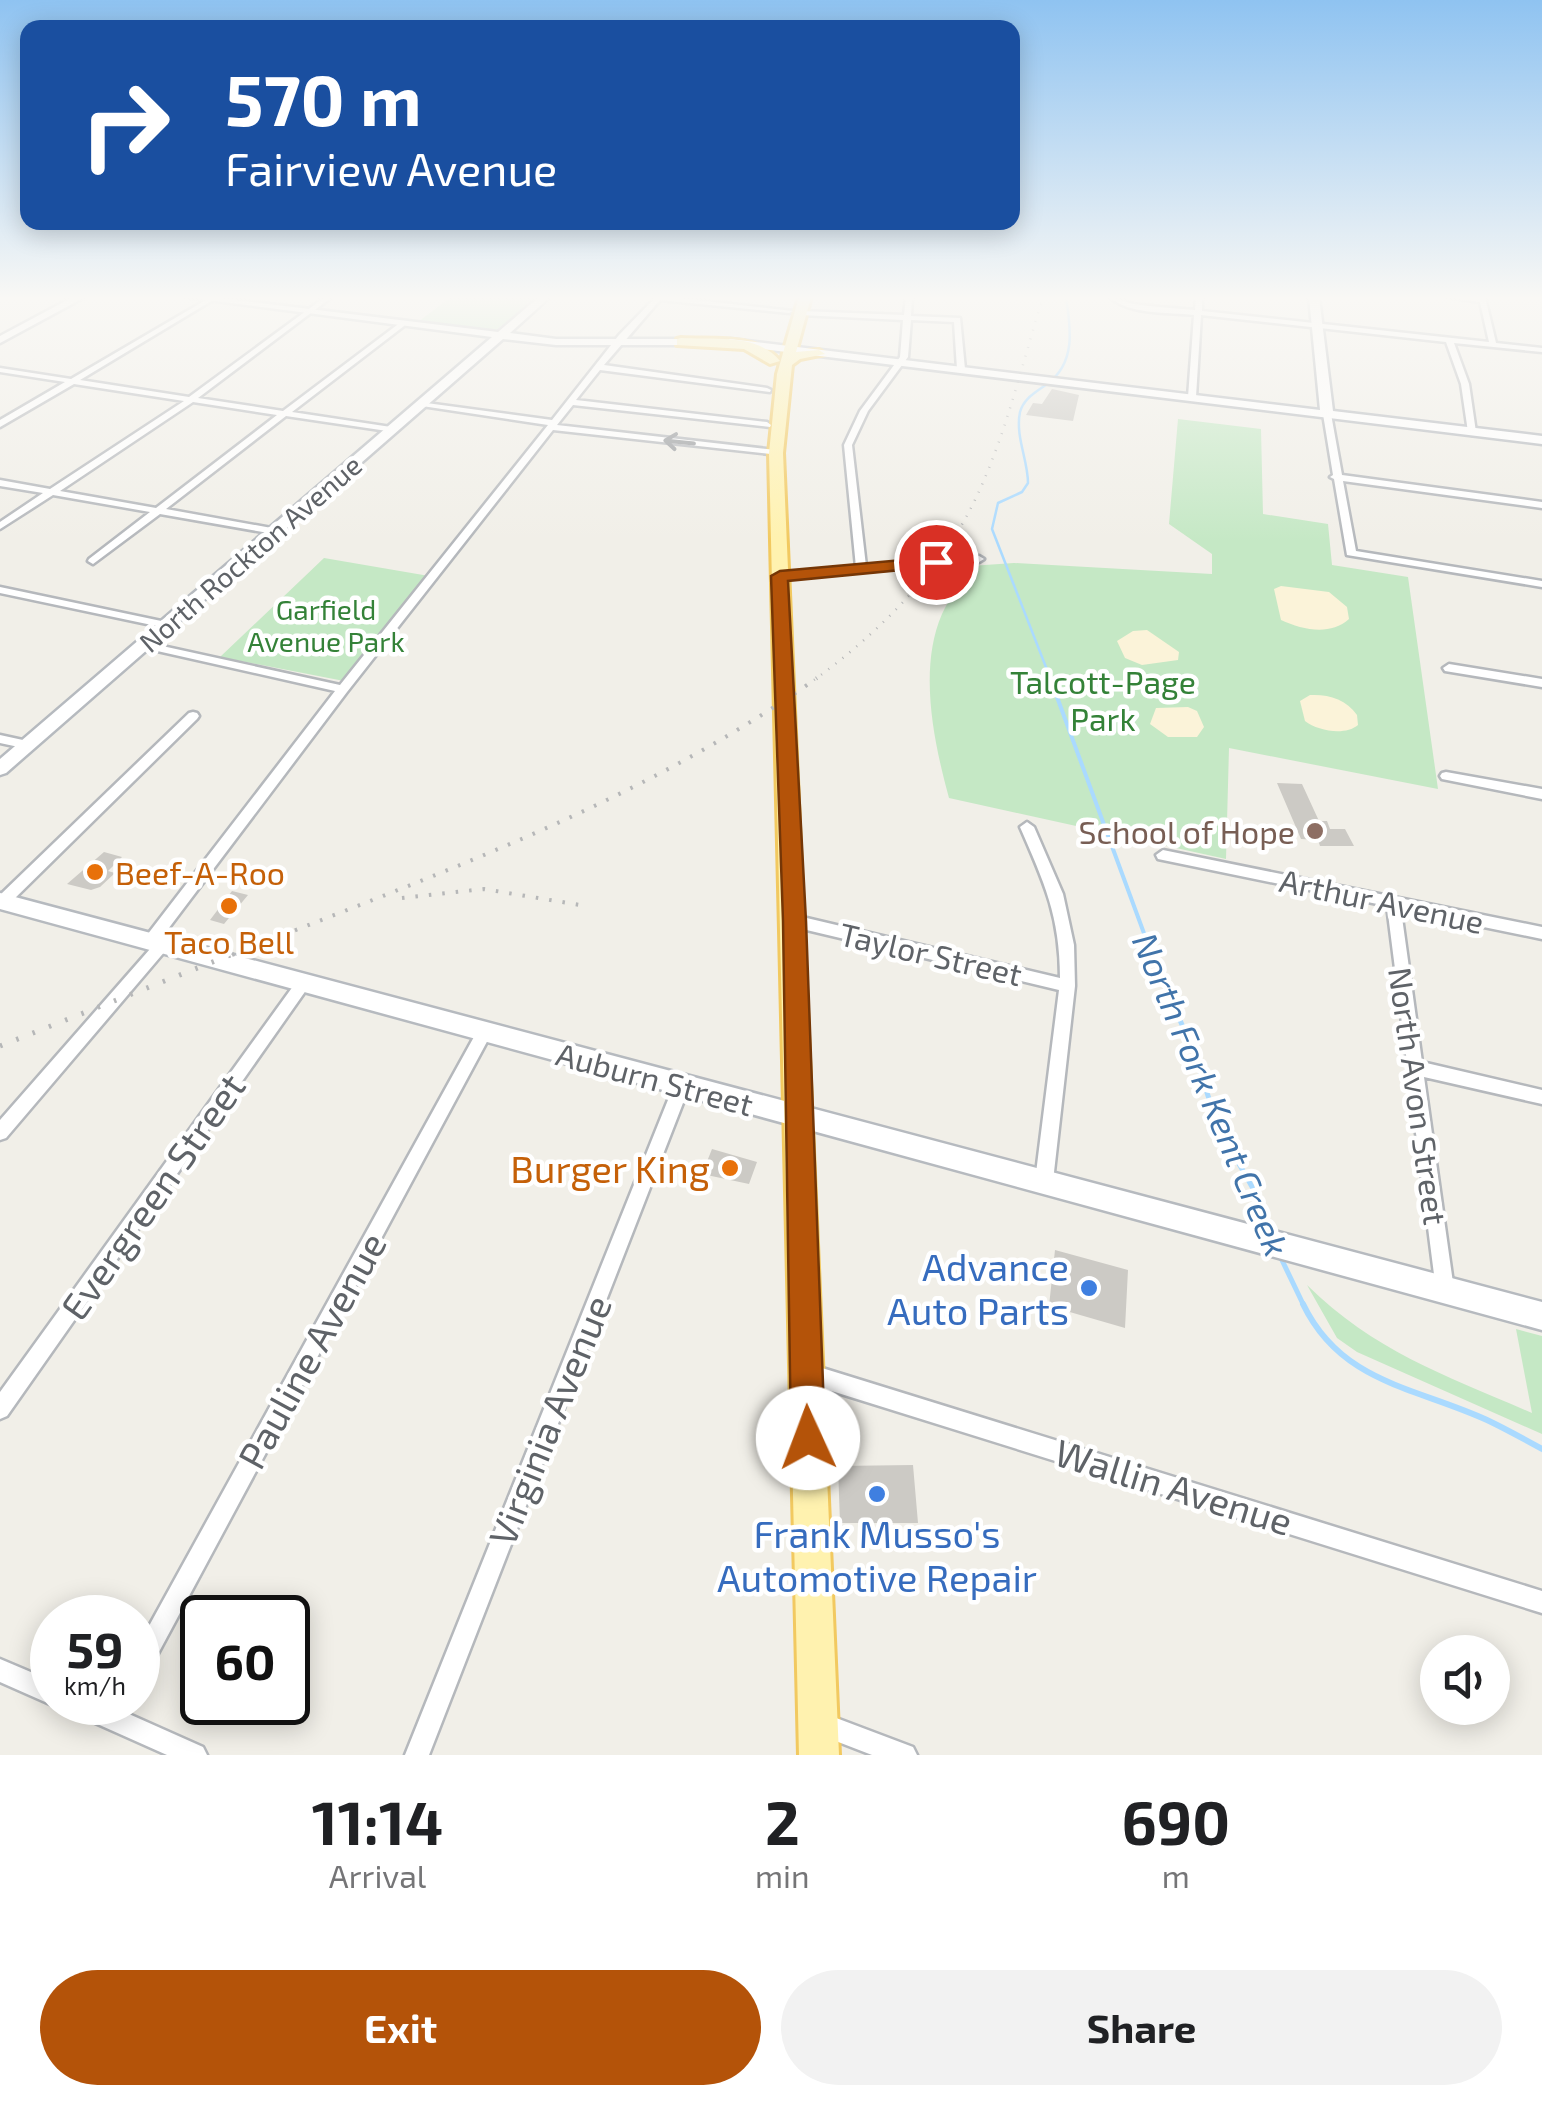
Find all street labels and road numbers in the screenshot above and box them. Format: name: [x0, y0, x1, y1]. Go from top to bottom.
street label: North Rockton Avenue: [132, 447, 368, 659]
street label: Arthur Avenue: [1277, 860, 1487, 940]
street label: Taylor Street: [836, 914, 1026, 992]
street label: North Avon Street: [1382, 965, 1456, 1227]
street label: Auburn Street: [552, 1033, 758, 1123]
street label: Evergreen Street: [50, 1064, 254, 1328]
street label: Pauline Avenue: [227, 1224, 395, 1476]
street label: Virginia Avenue: [478, 1288, 620, 1552]
street label: Wallin Avenue: [1050, 1428, 1298, 1544]

